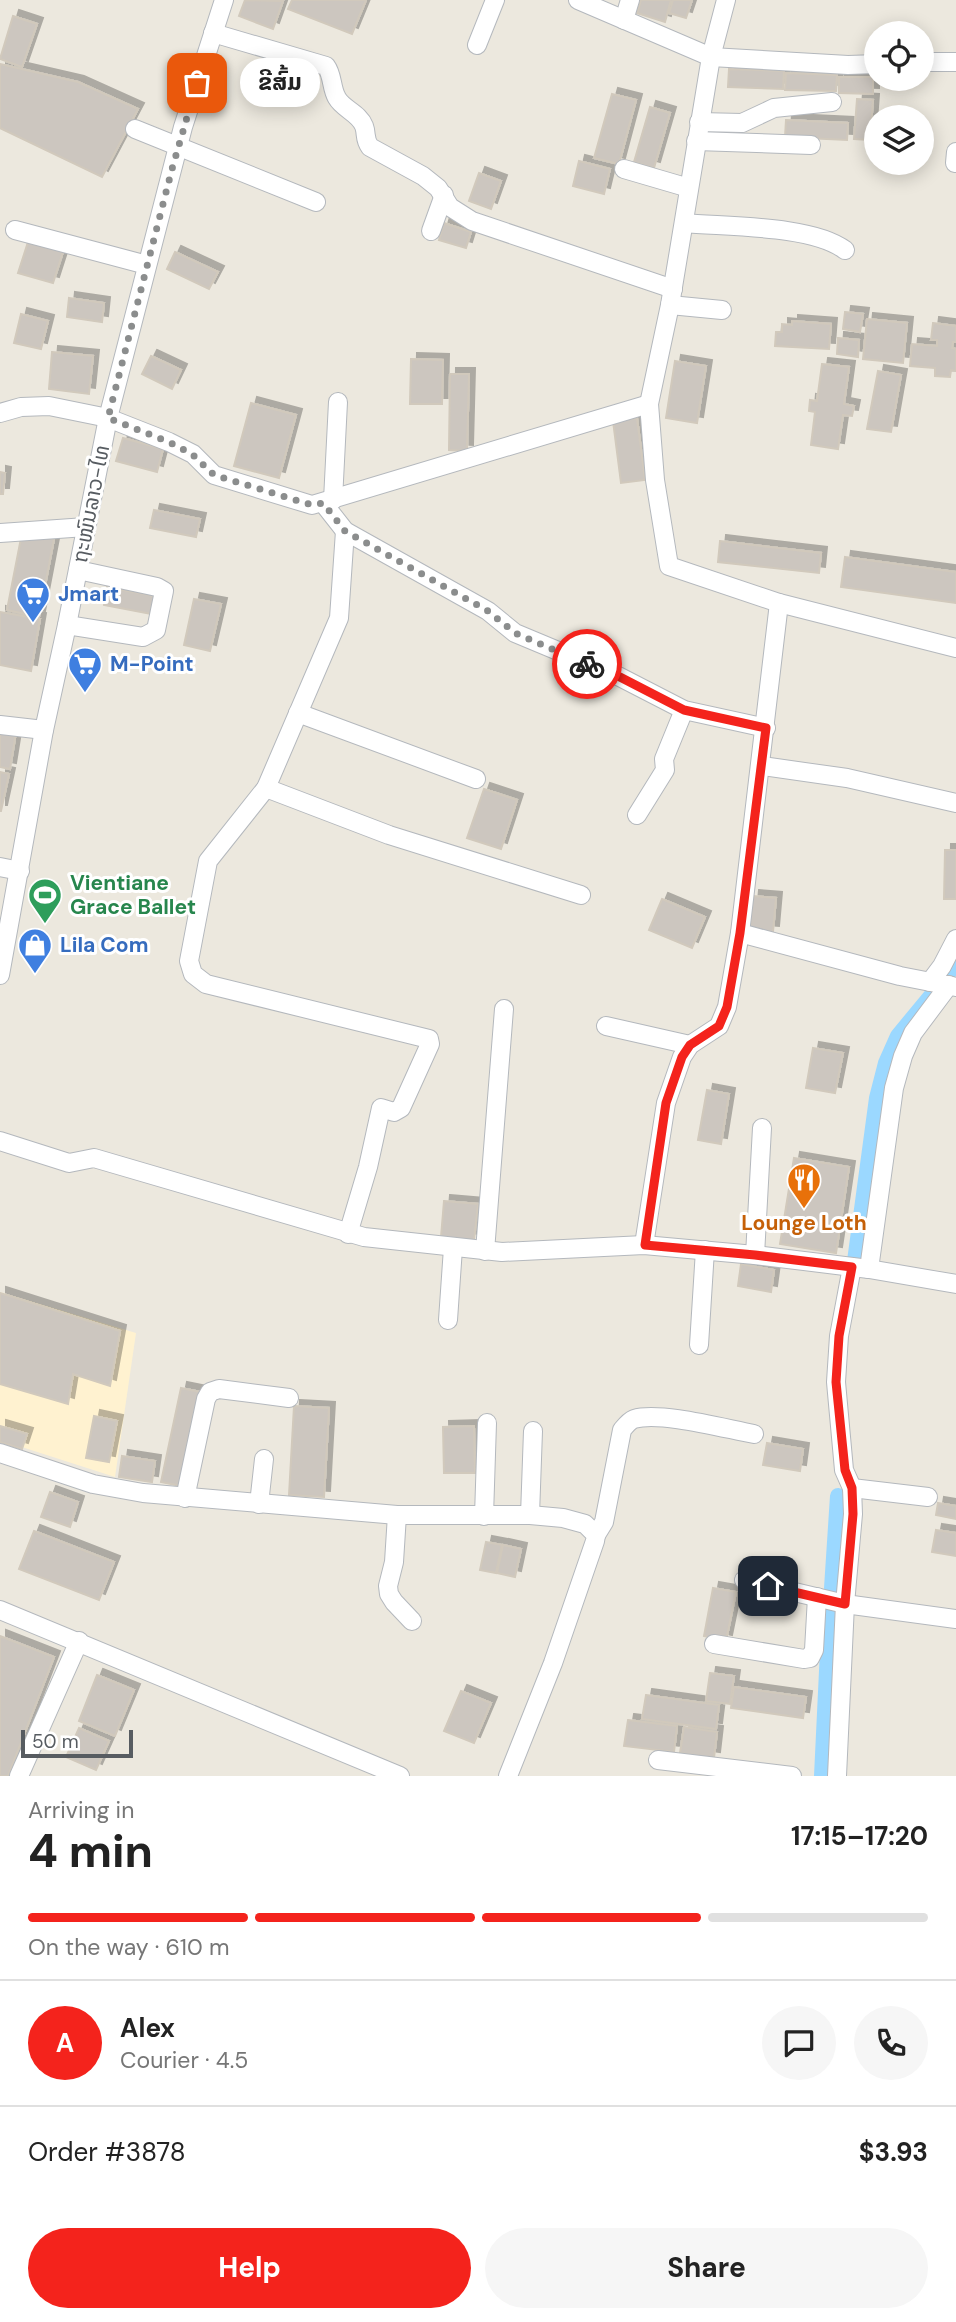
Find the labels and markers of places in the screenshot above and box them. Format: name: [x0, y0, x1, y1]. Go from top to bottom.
pin: [167, 53, 227, 113]
callout: ຂີສົ້ມ: [239, 58, 320, 108]
supermarket icon: Jmart: [14, 575, 52, 624]
place label: Jmart: [58, 580, 119, 608]
supermarket icon: M-Point: [66, 645, 104, 694]
place label: M-Point: [110, 650, 194, 678]
place label: Vientiane Grace Ballet: [70, 869, 196, 921]
sports icon: Vientiane Grace Ballet: [26, 876, 64, 925]
shop icon: Lila Com: [16, 926, 54, 975]
place label: Lila Com: [60, 931, 148, 959]
restaurant icon: Lounge Loth: [785, 1161, 823, 1210]
place label: Lounge Loth: [741, 1209, 867, 1237]
pin: [738, 1556, 798, 1616]

